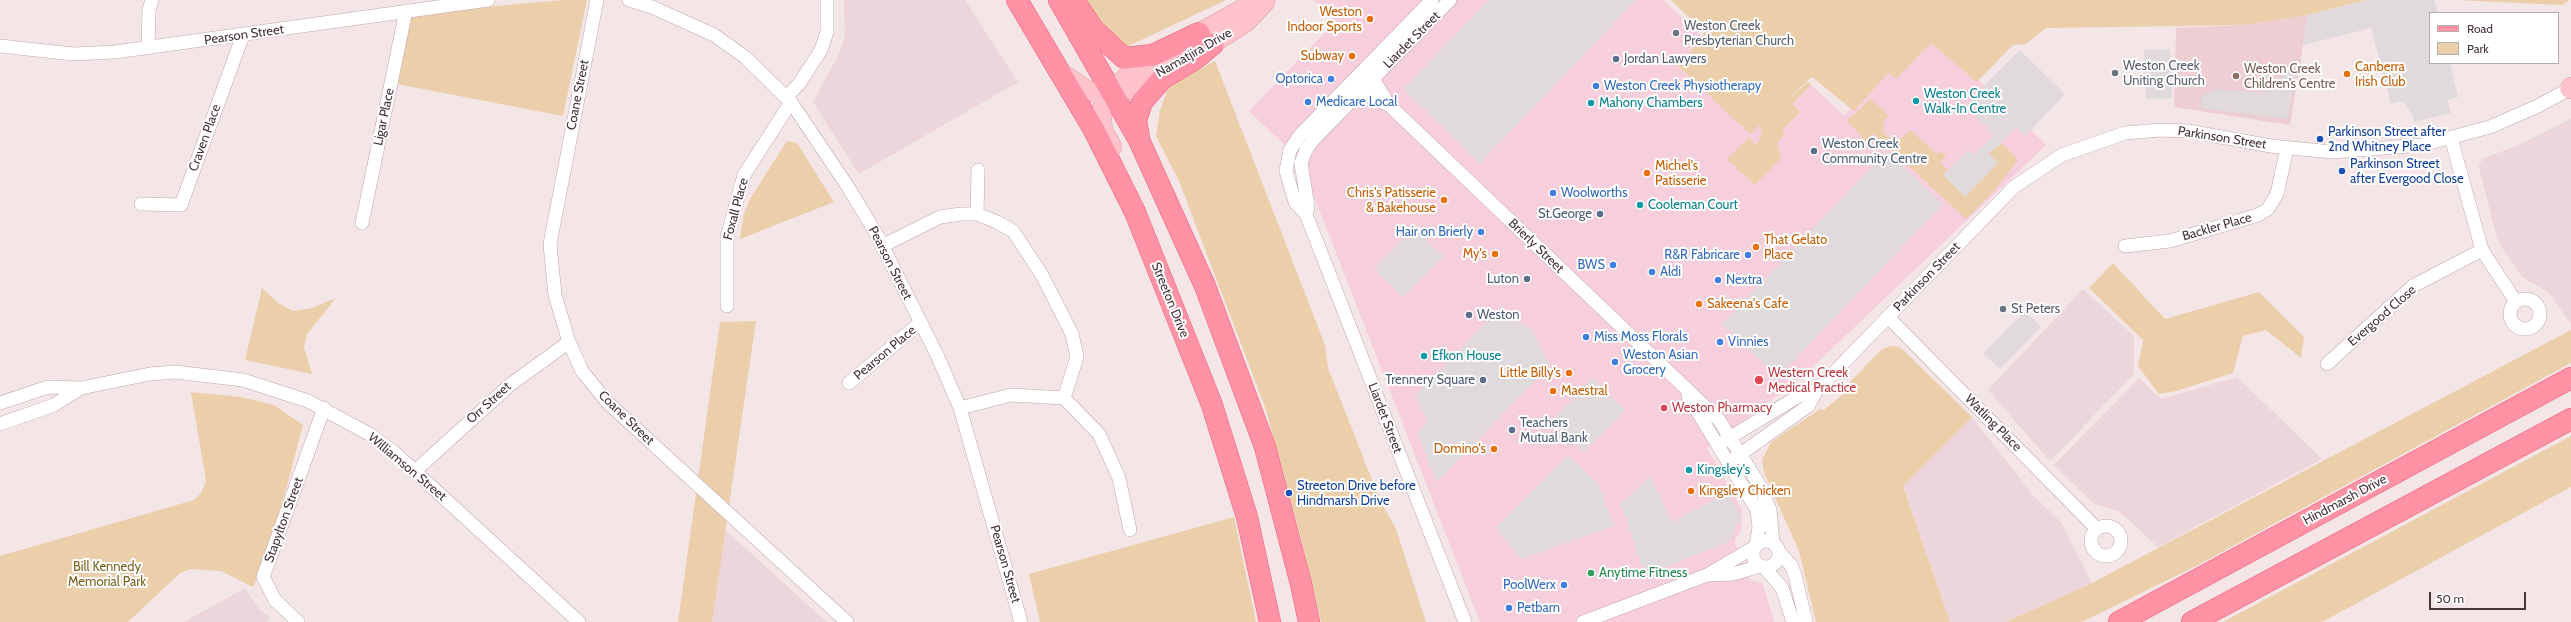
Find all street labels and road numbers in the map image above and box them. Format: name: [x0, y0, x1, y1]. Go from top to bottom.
street label: Liardet Street: [1380, 8, 1444, 72]
street label: Pearson Street: [203, 22, 285, 48]
street label: Namatjira Drive: [1153, 25, 1235, 81]
street label: Coane Street: [564, 58, 592, 132]
street label: Ligar Place: [370, 87, 398, 147]
street label: Craven Place: [186, 102, 224, 174]
street label: Parkinson Street: [2177, 123, 2267, 153]
street label: Foxall Place: [720, 176, 752, 242]
street label: Backler Place: [2180, 210, 2254, 244]
street label: Brierly Street: [1505, 216, 1567, 276]
street label: Pearson Street: [865, 224, 915, 302]
street label: Parkinson Street: [1890, 239, 1964, 315]
street label: Streeton Drive: [1148, 260, 1192, 340]
street label: Evergood Close: [2345, 282, 2419, 350]
street label: Pearson Place: [851, 323, 919, 383]
street label: Orr Street: [464, 379, 514, 427]
street label: Liardet Street: [1364, 381, 1406, 455]
street label: Coane Street: [595, 388, 657, 448]
street label: Watling Place: [1961, 391, 2025, 455]
street label: Williamson Street: [365, 430, 449, 504]
street label: Hindmarsh Drive: [2300, 471, 2390, 529]
street label: Stapylton Street: [261, 475, 307, 565]
street label: Pearson Street: [986, 523, 1024, 605]

